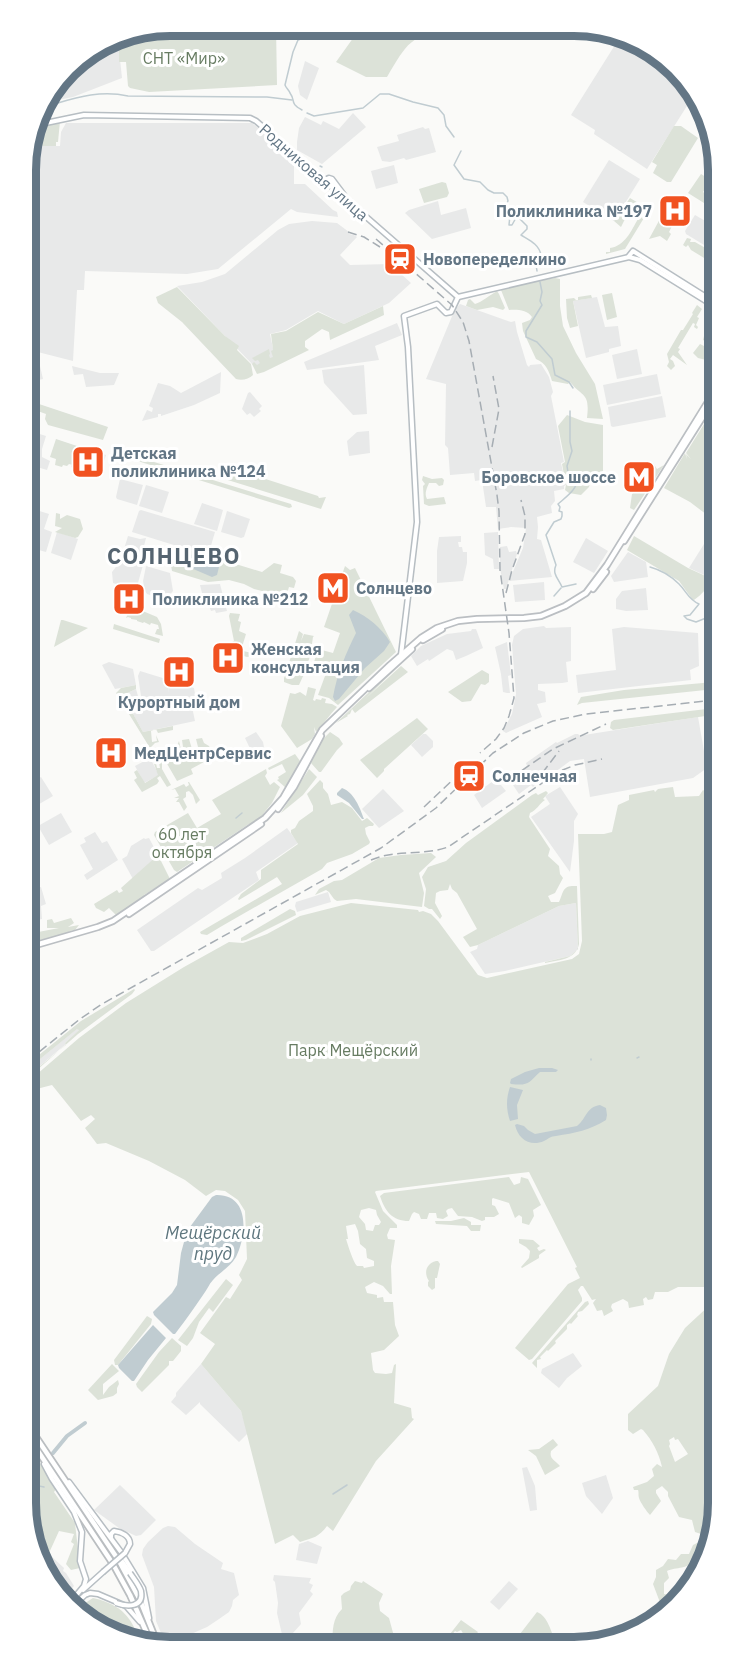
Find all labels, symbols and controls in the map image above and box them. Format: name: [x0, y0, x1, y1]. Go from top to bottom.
park label: СНТ «Мир»: [143, 48, 225, 68]
street label: Родниковая улица: [255, 119, 373, 225]
hospital icon: Поликлиника №197: [657, 193, 693, 229]
place label: Поликлиника №197: [496, 201, 652, 221]
station icon: Новопеределкино: [382, 241, 418, 277]
place label: Новопеределкино: [423, 249, 566, 269]
place label: Детская поликлиника №124: [111, 443, 266, 481]
hospital icon: Детская поликлиника №124: [70, 444, 106, 480]
metro station icon: Боровское шоссе: [621, 459, 657, 495]
place label: Боровское шоссе: [481, 467, 616, 487]
district label: СОЛНЦЕВО: [107, 541, 241, 570]
metro station icon: Солнцево: [315, 570, 351, 606]
place label: Солнцево: [356, 578, 432, 598]
hospital icon: Поликлиника №212: [111, 581, 147, 617]
place label: Поликлиника №212: [152, 589, 308, 609]
place label: Женская консультация: [251, 639, 360, 677]
hospital icon: Женская консультация: [210, 640, 246, 676]
hospital icon: Курортный дом: [161, 654, 197, 690]
place label: Курортный дом: [118, 692, 240, 712]
hospital icon: МедЦентрСервис: [93, 735, 129, 771]
place label: МедЦентрСервис: [134, 743, 271, 763]
station icon: Солнечная: [451, 758, 487, 794]
place label: Солнечная: [492, 766, 577, 786]
park label: 60 лет октября: [152, 824, 212, 862]
park label: Парк Мещёрский: [288, 1040, 418, 1060]
water label: Мещёрский пруд: [165, 1221, 261, 1265]

